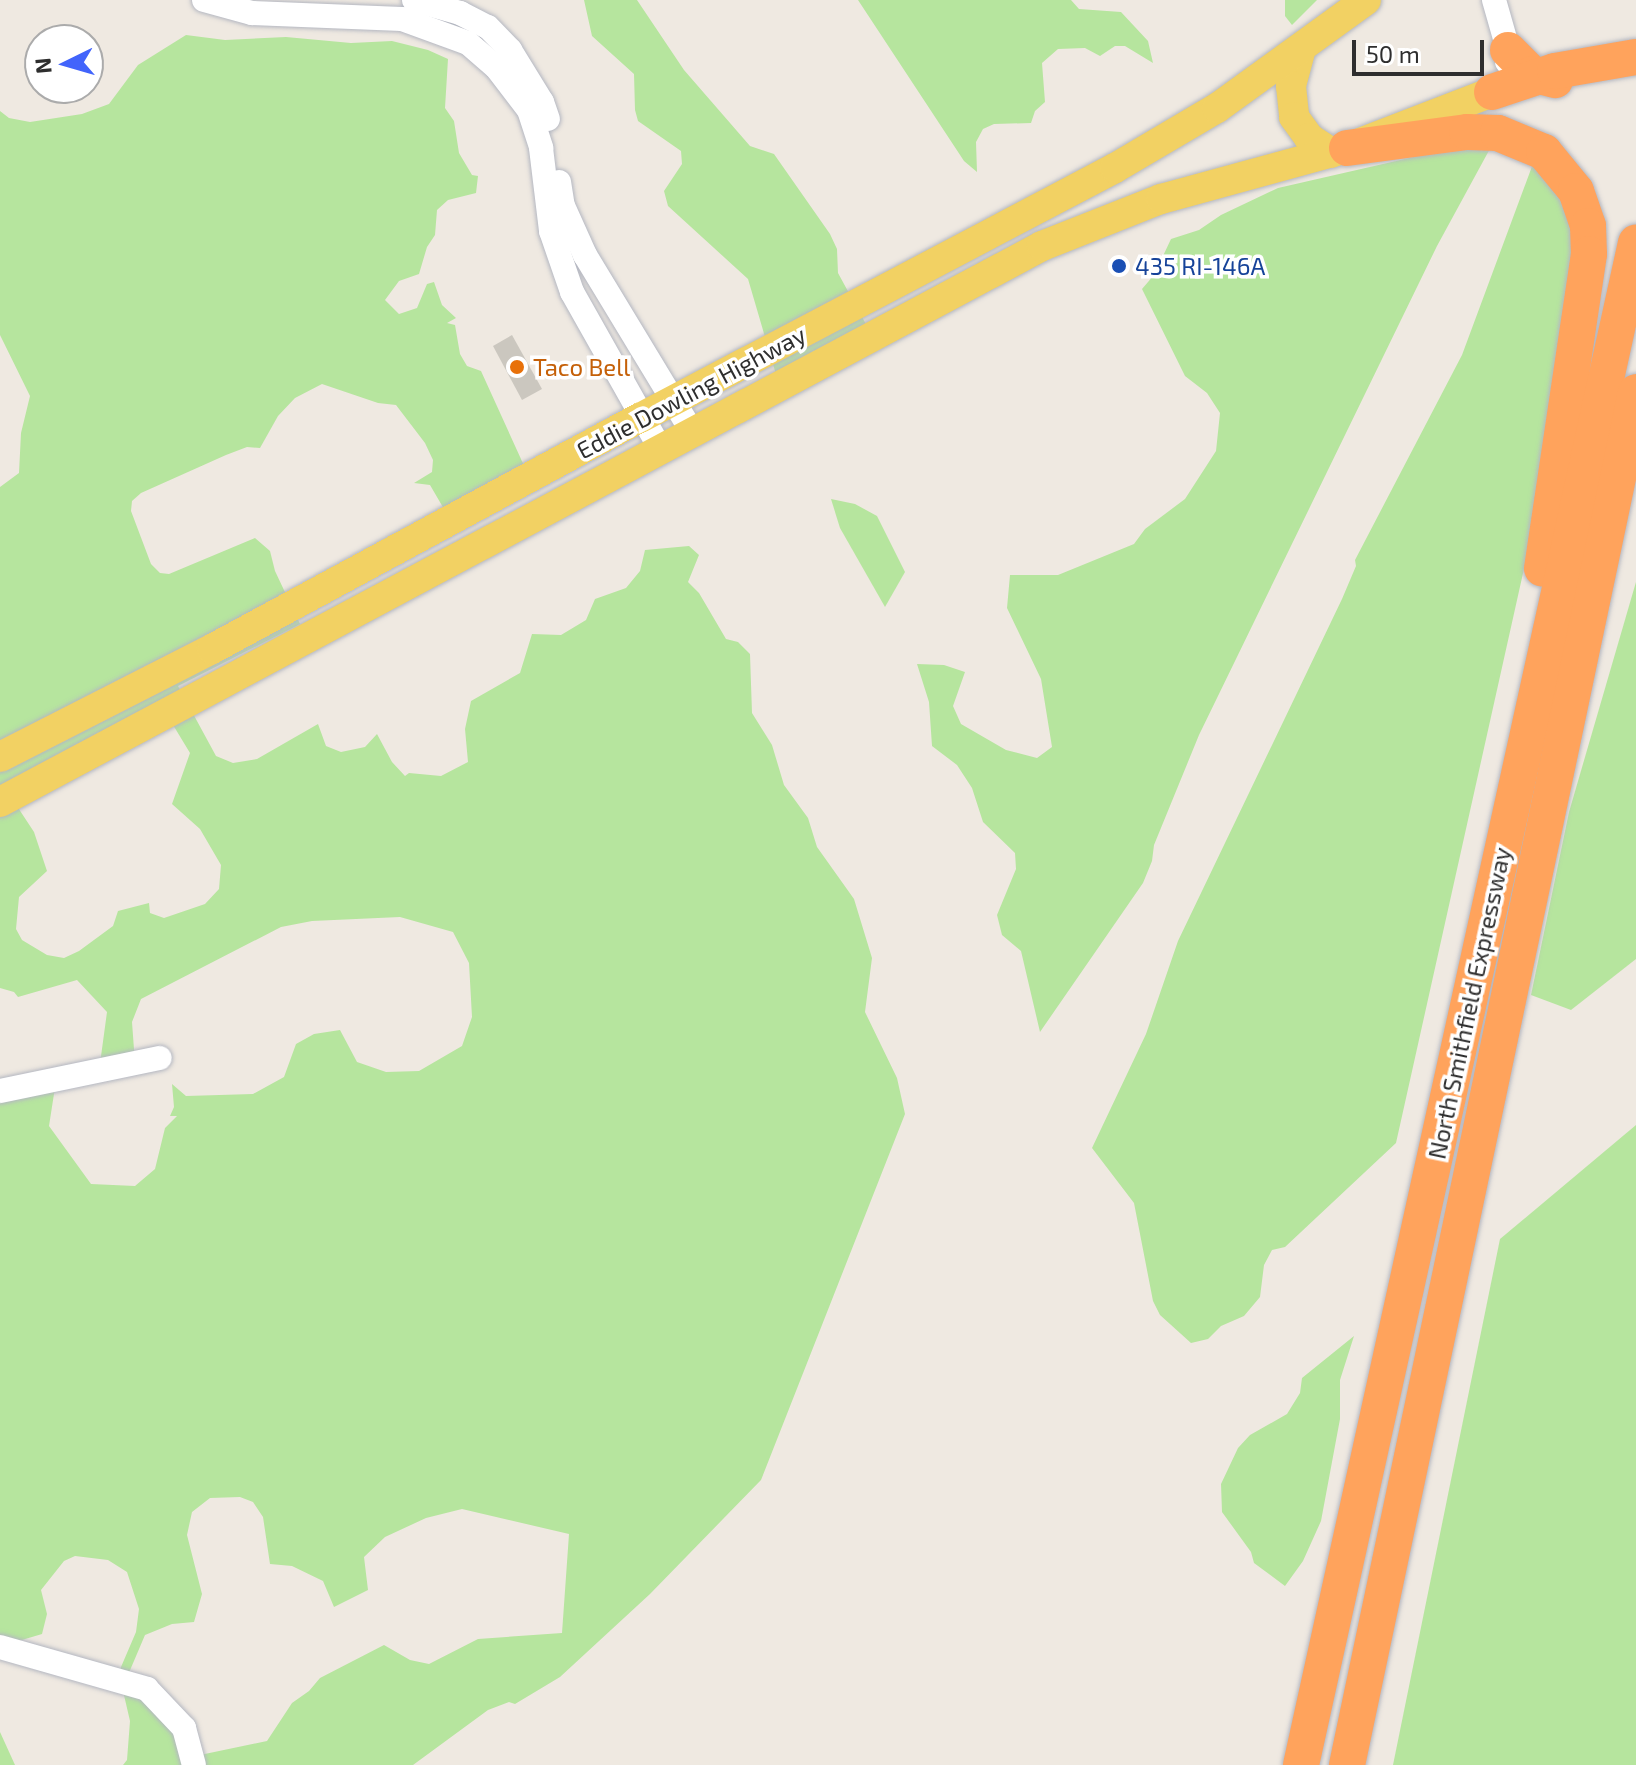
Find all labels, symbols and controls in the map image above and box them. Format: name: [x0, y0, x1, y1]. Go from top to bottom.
north arrow: [24, 24, 104, 104]
scale bar: [1356, 24, 1488, 74]
text: 50 m: [1366, 39, 1420, 68]
text: N: [28, 57, 56, 75]
place label: 435 RI-146A: [1135, 252, 1265, 280]
marker: 435 RI-146A: [1110, 257, 1128, 275]
street label: Eddie Dowling Highway: [572, 319, 810, 465]
place label: Taco Bell: [533, 353, 630, 381]
marker: Taco Bell: [508, 358, 526, 376]
street label: North Smithfield Expressway: [1422, 844, 1516, 1162]

